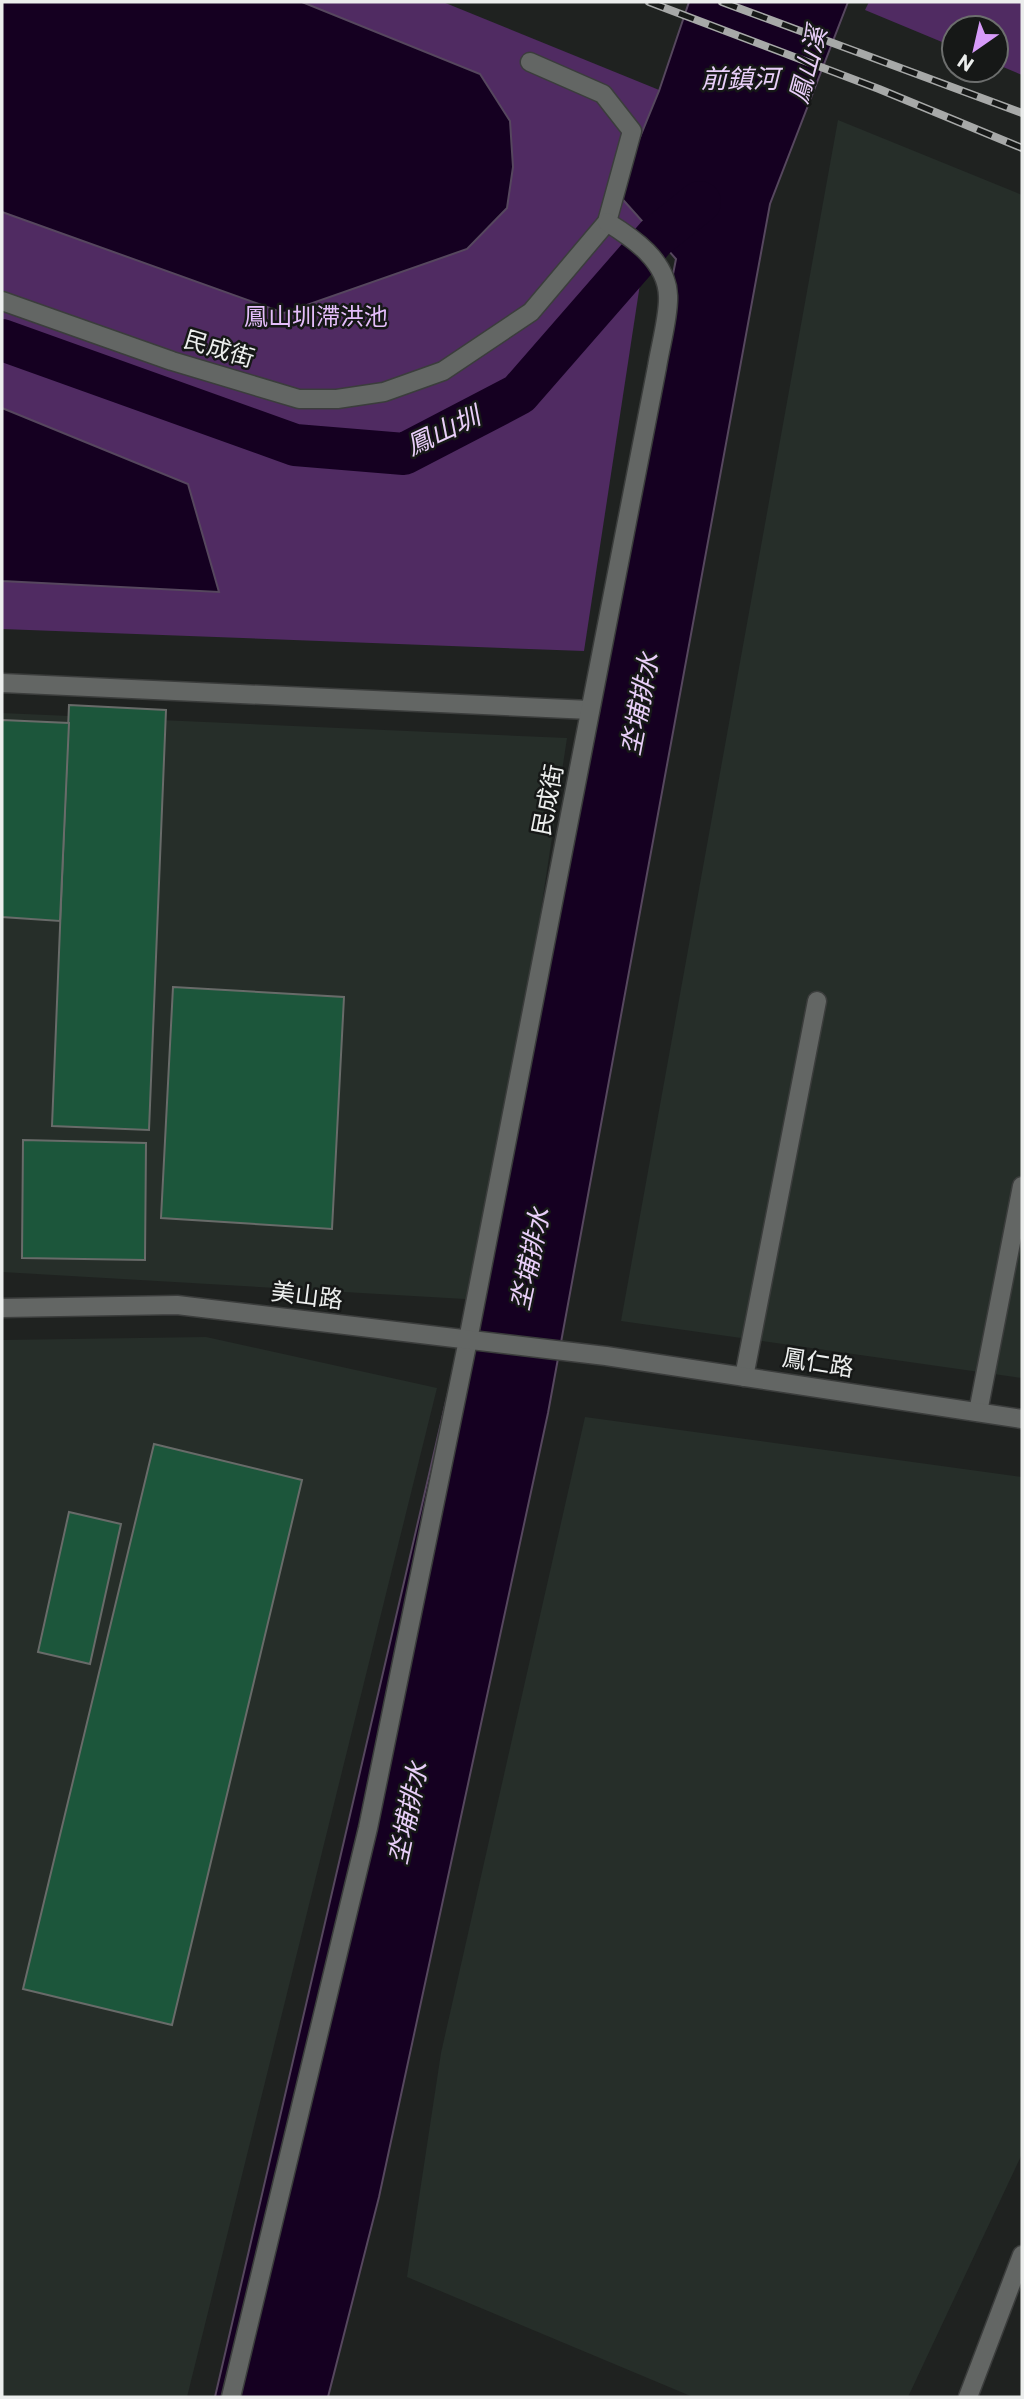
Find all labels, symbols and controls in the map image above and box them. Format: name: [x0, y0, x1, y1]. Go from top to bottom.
north arrow: [940, 14, 1010, 84]
water label: 鳳山溪: [781, 19, 833, 106]
text: N: [953, 50, 978, 77]
water label: 前鎮河: [701, 62, 784, 93]
park label: 鳳山圳滯洪池: [244, 301, 388, 330]
street label: 民成街: [181, 323, 258, 372]
water label: 鳳山圳: [400, 397, 488, 460]
water label: 坔埔排水: [613, 649, 664, 758]
street label: 民成街: [525, 762, 568, 838]
water label: 坔埔排水: [503, 1204, 555, 1313]
street label: 美山路: [270, 1276, 345, 1313]
street label: 鳳仁路: [780, 1342, 856, 1381]
water label: 坔埔排水: [381, 1758, 433, 1867]

